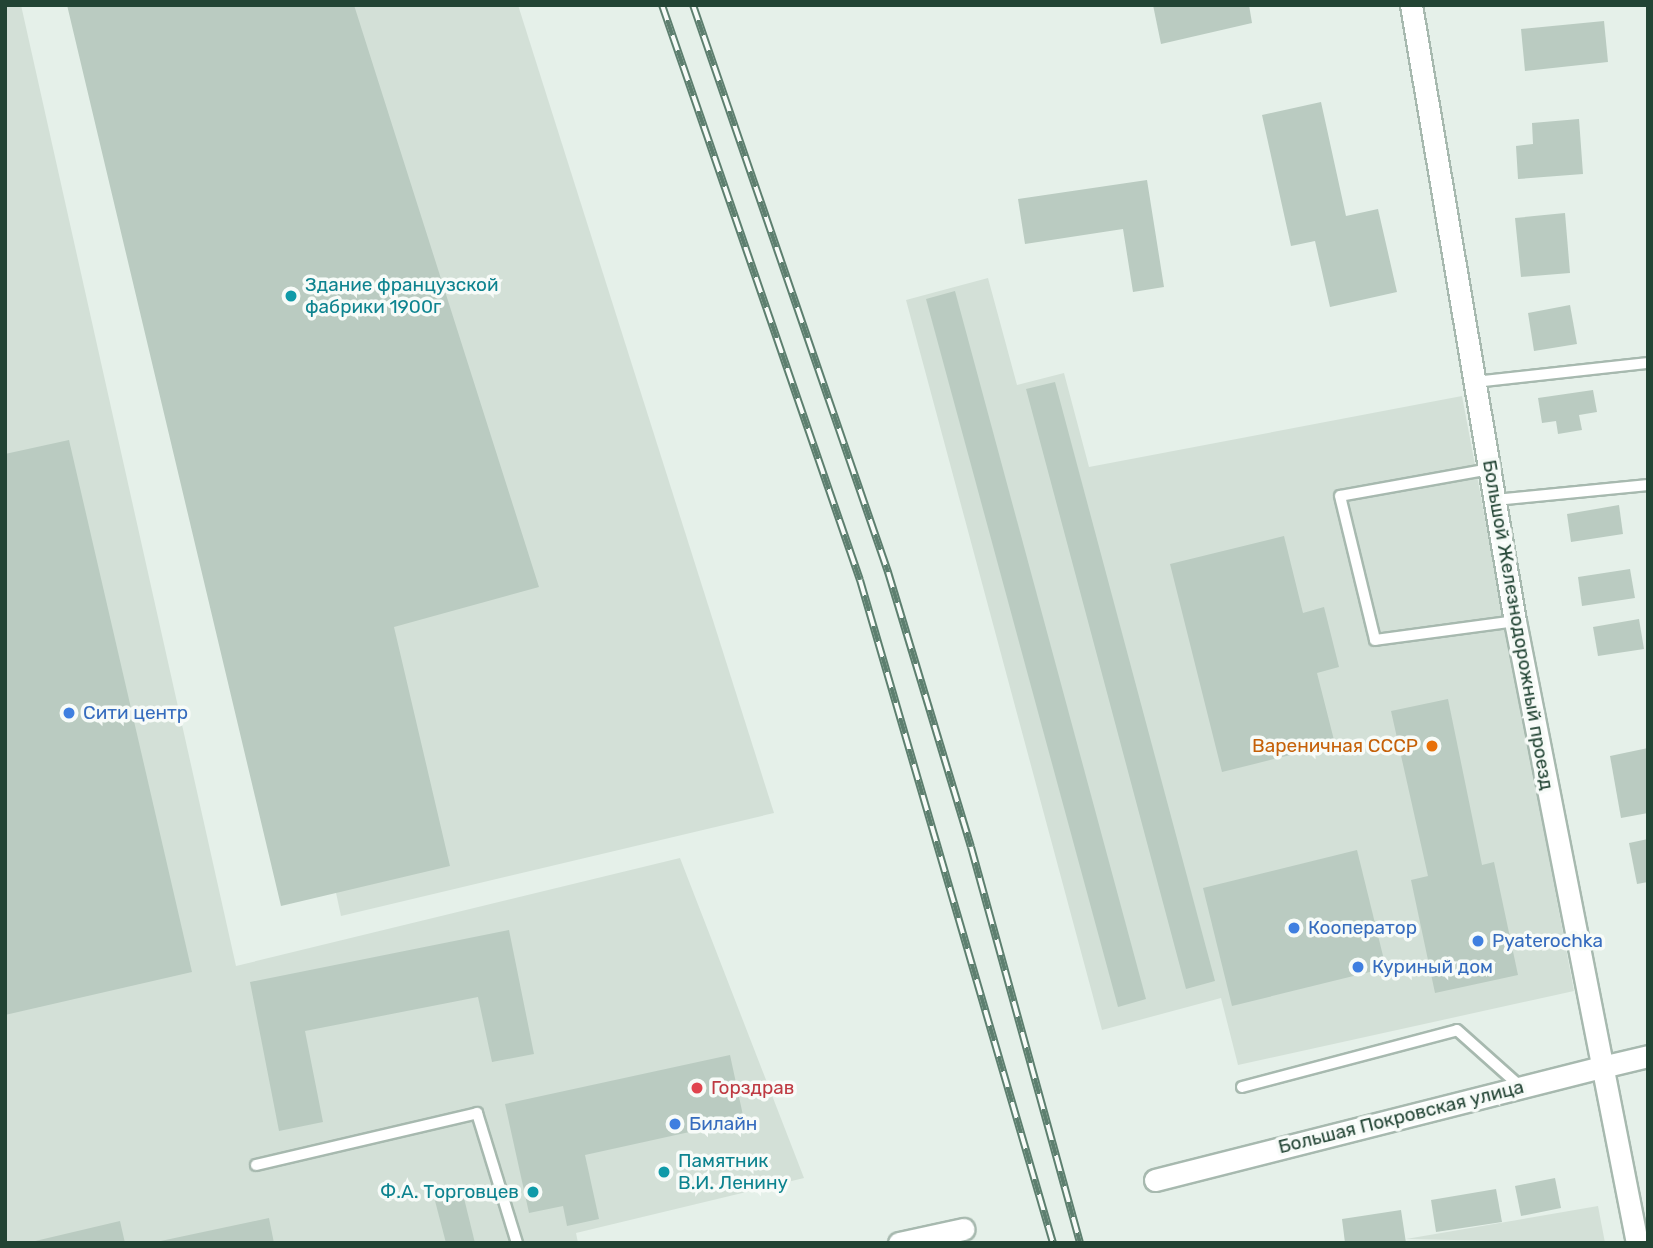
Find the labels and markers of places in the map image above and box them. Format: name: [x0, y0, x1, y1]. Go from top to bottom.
place label: Здание французской фабрики 1900г: [305, 274, 498, 318]
marker: Здание французской фабрики 1900г: [283, 288, 299, 304]
place label: Сити центр: [83, 702, 188, 724]
marker: Сити центр: [61, 705, 77, 721]
place label: Вареничная СССР: [1252, 735, 1418, 757]
marker: Вареничная СССР: [1424, 738, 1440, 754]
place label: Кооператор: [1308, 917, 1417, 939]
marker: Кооператор: [1286, 920, 1302, 936]
place label: Pyaterochka: [1492, 930, 1603, 952]
marker: Pyaterochka: [1470, 933, 1486, 949]
place label: Куриный дом: [1372, 956, 1493, 978]
marker: Куриный дом: [1350, 959, 1366, 975]
place label: Горздрав: [711, 1077, 794, 1099]
marker: Горздрав: [689, 1080, 705, 1096]
place label: Билайн: [689, 1113, 757, 1135]
marker: Билайн: [667, 1116, 683, 1132]
place label: Памятник В.И. Ленину: [678, 1150, 788, 1194]
marker: Памятник В.И. Ленину: [656, 1164, 672, 1180]
place label: Ф.А. Торговцев: [380, 1181, 519, 1203]
marker: Ф.А. Торговцев: [525, 1184, 541, 1200]

